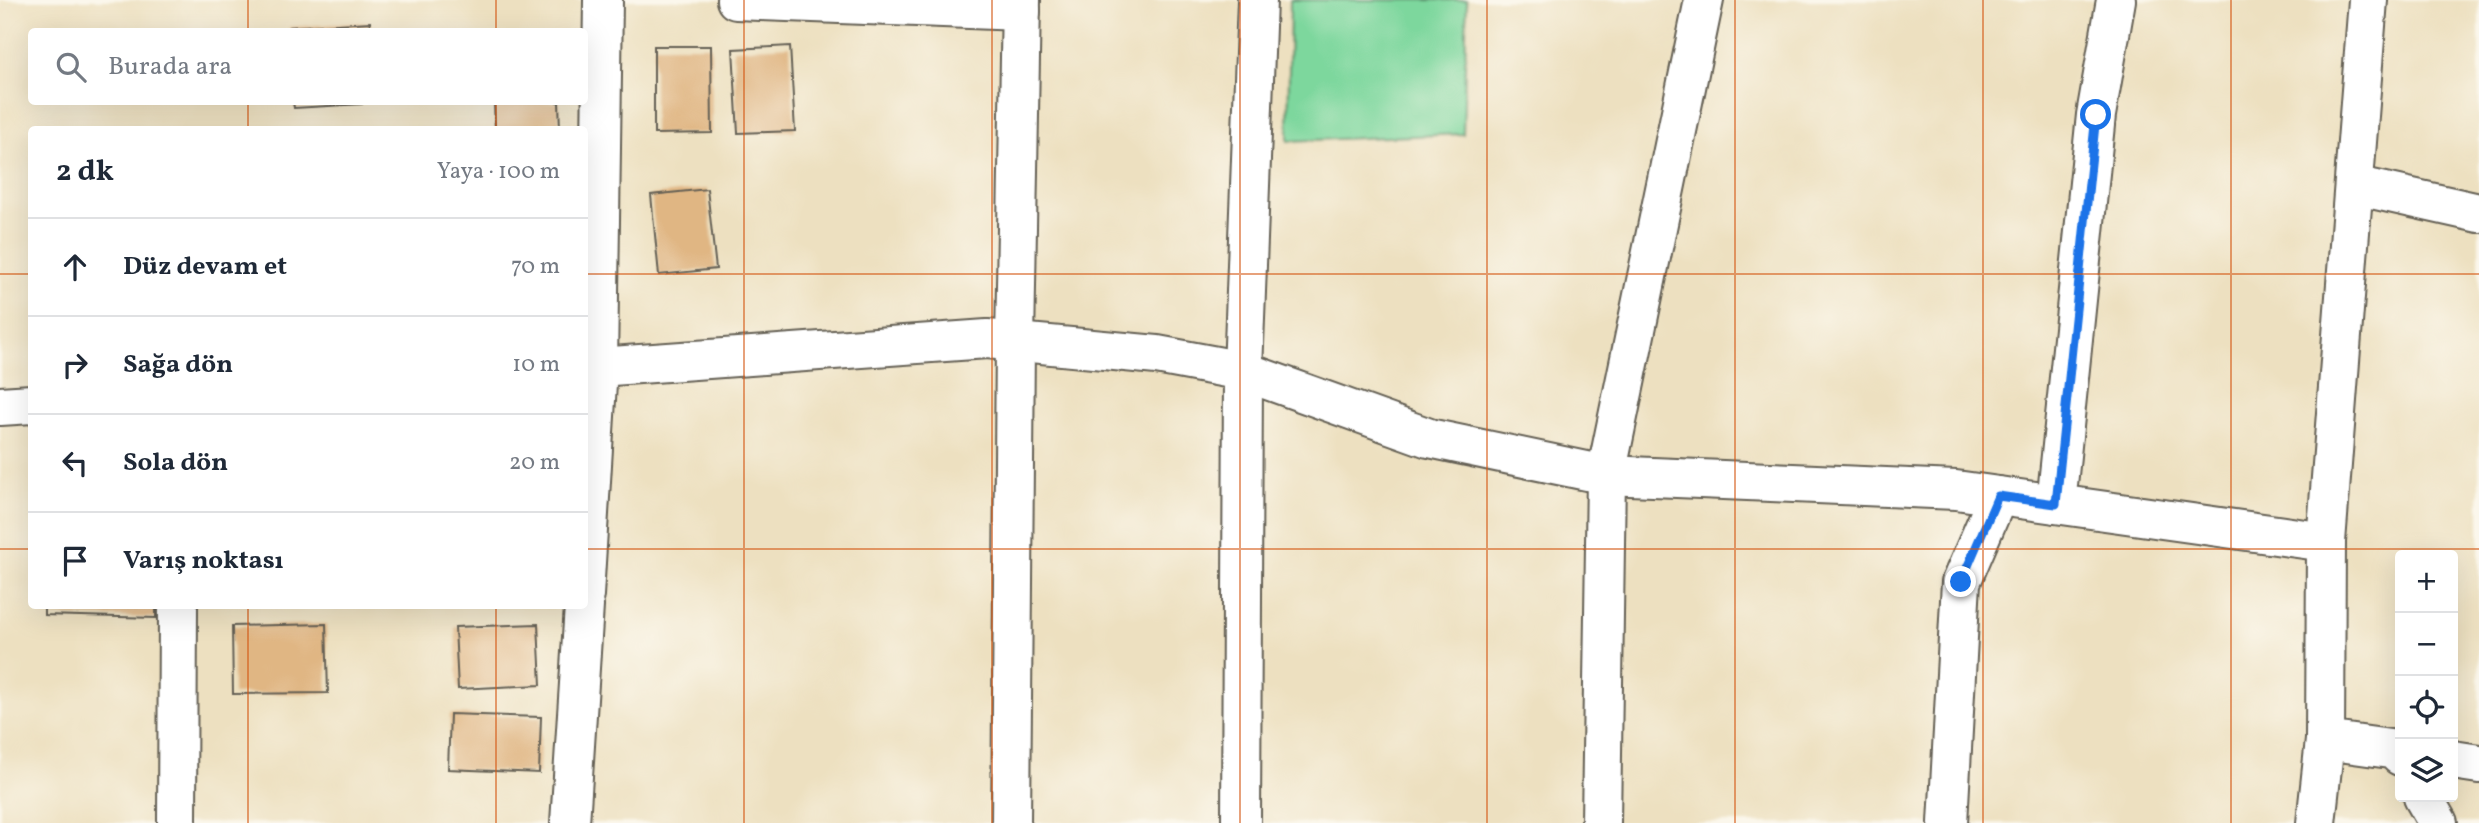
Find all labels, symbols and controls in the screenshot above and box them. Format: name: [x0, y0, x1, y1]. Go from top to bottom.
search box: [28, 28, 588, 105]
icon: search: [52, 48, 90, 86]
text: Burada ara: [108, 49, 232, 85]
route start: [2080, 99, 2111, 130]
text: 2 dk: [56, 151, 114, 193]
text: Yaya · 100 m: [437, 156, 560, 188]
icon: ahead: [56, 248, 94, 286]
text: Düz devam et: [123, 249, 287, 285]
text: 70 m: [511, 251, 560, 283]
icon: right: [56, 346, 94, 384]
text: Sağa dön: [123, 347, 233, 383]
text: 10 m: [512, 349, 560, 381]
icon: left: [56, 444, 94, 482]
text: Sola dön: [123, 445, 228, 481]
text: 20 m: [509, 447, 560, 479]
icon: arrive: [56, 542, 94, 580]
text: Varış noktası: [123, 543, 284, 579]
map controls: [2395, 550, 2458, 802]
button: +: [2395, 550, 2458, 613]
route end: [1945, 566, 1976, 597]
button: −: [2395, 613, 2458, 676]
button: locate: [2395, 676, 2458, 739]
button: layers: [2395, 739, 2458, 802]

